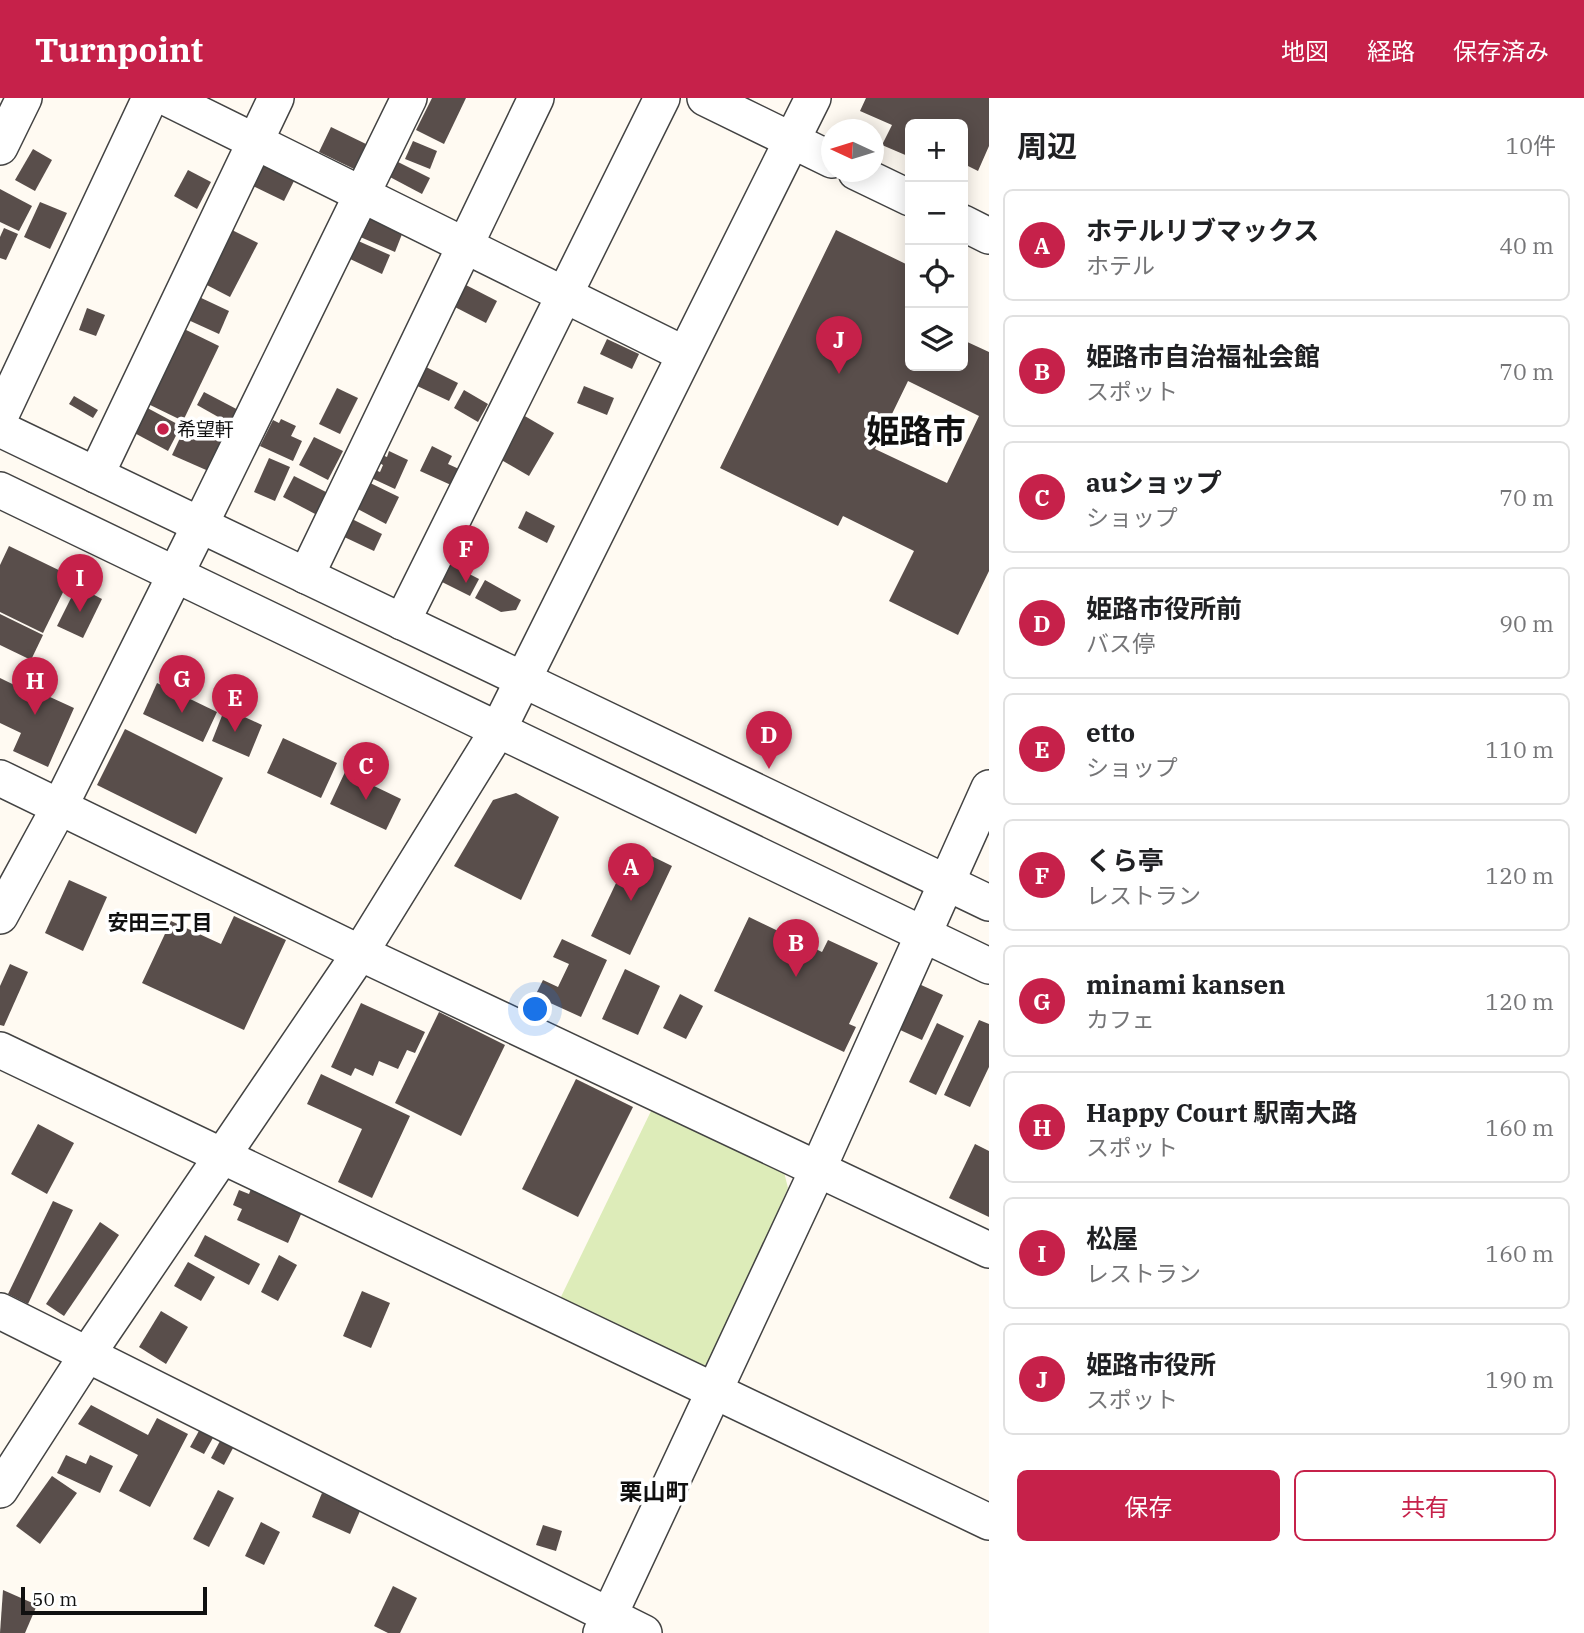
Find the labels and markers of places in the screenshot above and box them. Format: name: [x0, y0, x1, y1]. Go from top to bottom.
pin: J: [816, 316, 862, 374]
place label: 希望軒: [177, 417, 234, 441]
marker: 希望軒: [155, 421, 171, 437]
pin: F: [443, 525, 489, 583]
pin: I: [57, 554, 103, 612]
pin: G: [159, 655, 205, 713]
pin: H: [12, 657, 58, 715]
pin: E: [212, 674, 258, 732]
pin: D: [746, 711, 792, 769]
pin: C: [343, 742, 389, 800]
pin: A: [608, 843, 654, 901]
pin: B: [773, 919, 819, 977]

